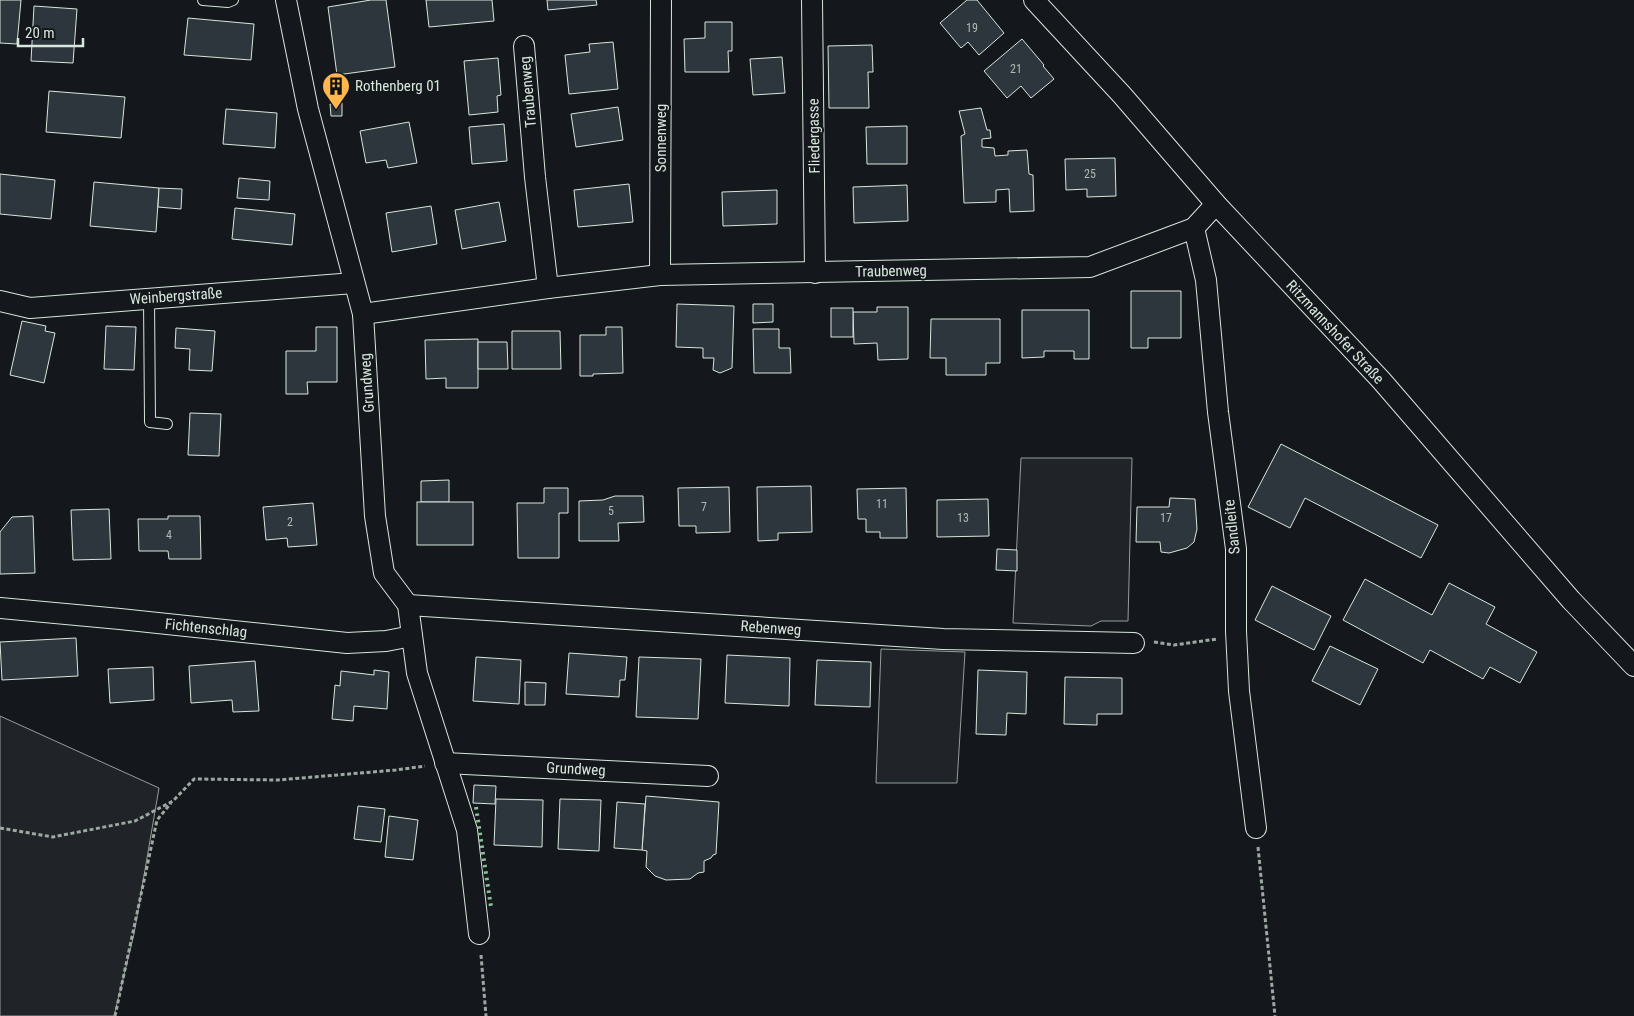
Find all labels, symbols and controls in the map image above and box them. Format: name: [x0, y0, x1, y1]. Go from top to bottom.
scale bar: [18, 15, 82, 47]
house number: 19: [966, 21, 978, 35]
text: 20 m: [25, 24, 55, 42]
street label: Traubenweg: [516, 55, 540, 129]
house number: 21: [1010, 62, 1022, 76]
building icon: Rothenberg 01: [321, 71, 351, 110]
place label: Rothenberg 01: [355, 77, 441, 95]
street label: Fliedergasse: [804, 98, 824, 174]
street label: Sonnenweg: [652, 104, 670, 172]
house number: 25: [1084, 167, 1096, 181]
street label: Traubenweg: [855, 261, 927, 281]
street label: Ritzmannshofer Straße: [1282, 276, 1388, 388]
street label: Weinbergstraße: [129, 284, 223, 308]
street label: Grundweg: [356, 353, 378, 413]
house number: 11: [876, 497, 888, 511]
street label: Sandleite: [1220, 499, 1244, 555]
house number: 7: [701, 500, 707, 514]
house number: 5: [608, 504, 614, 518]
house number: 13: [957, 511, 969, 525]
house number: 17: [1160, 511, 1172, 525]
house number: 2: [287, 515, 293, 529]
house number: 4: [166, 528, 172, 542]
street label: Fichtenschlag: [164, 615, 248, 641]
street label: Rebenweg: [740, 617, 802, 639]
street label: Grundweg: [546, 758, 606, 780]

